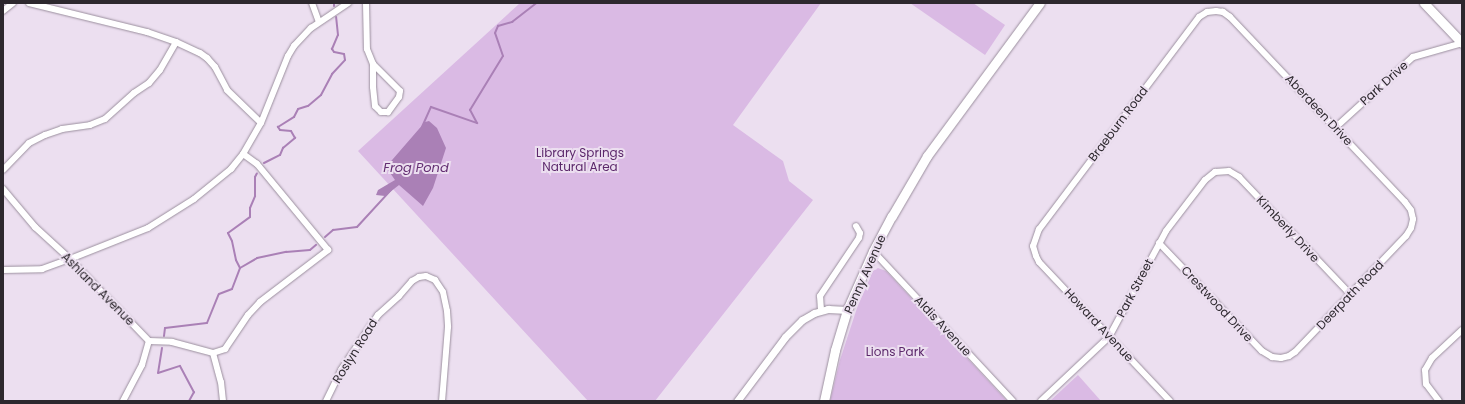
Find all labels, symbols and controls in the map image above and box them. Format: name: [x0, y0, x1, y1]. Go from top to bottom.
street label: Park Drive: [1357, 58, 1411, 108]
street label: Aberdeen Drive: [1282, 71, 1356, 149]
street label: Braeburn Road: [1085, 84, 1151, 164]
park label: Library Springs Natural Area: [536, 146, 624, 174]
water label: Frog Pond: [383, 160, 449, 176]
street label: Kimberly Drive: [1254, 193, 1322, 265]
street label: Penny Avenue: [841, 232, 889, 316]
street label: Ashland Avenue: [59, 250, 137, 328]
street label: Park Street: [1114, 256, 1156, 320]
street label: Deerpath Road: [1313, 257, 1387, 333]
street label: Crestwood Drive: [1178, 263, 1256, 345]
street label: Howard Avenue: [1061, 285, 1137, 365]
street label: Aldis Avenue: [912, 293, 974, 359]
street label: Roslyn Road: [330, 316, 380, 386]
park label: Lions Park: [866, 345, 924, 359]

